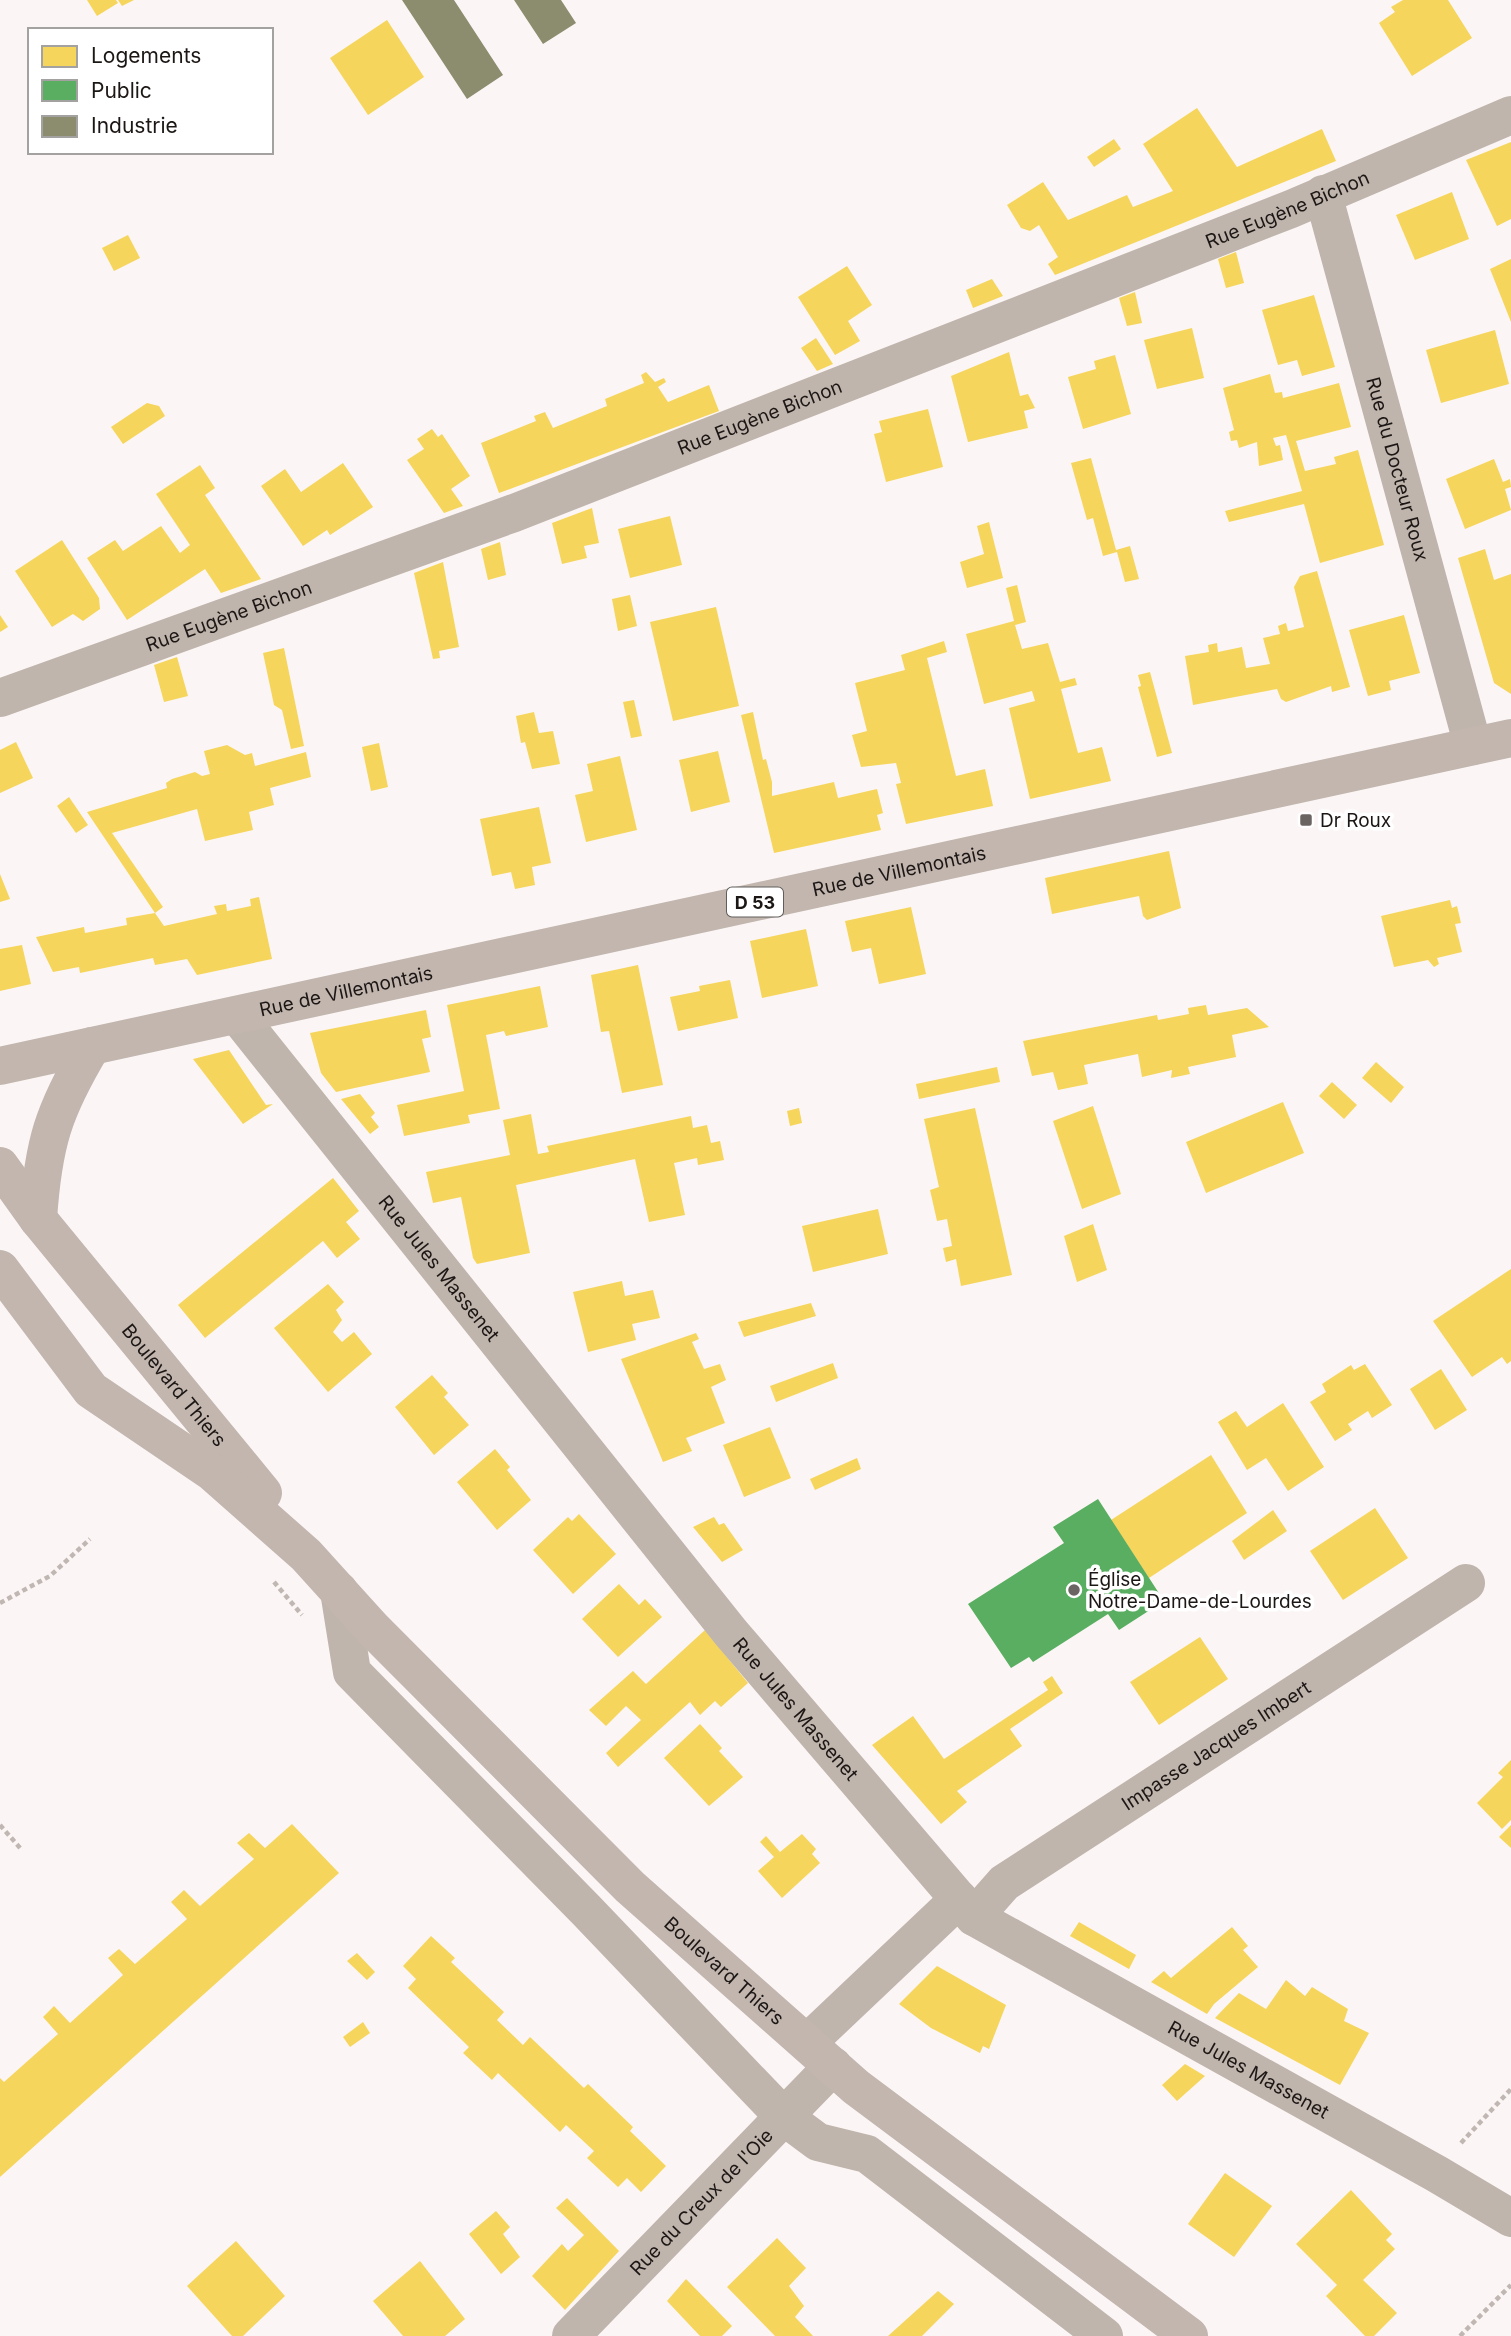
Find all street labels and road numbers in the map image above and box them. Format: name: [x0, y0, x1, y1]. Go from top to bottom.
street label: Rue Eugène Bichon: [1202, 166, 1373, 253]
street label: Rue Eugène Bichon: [674, 374, 845, 459]
street label: Rue du Docteur Roux: [1362, 374, 1434, 564]
street label: Rue Eugène Bichon: [143, 575, 315, 656]
street label: Rue de Villemontais: [810, 841, 988, 901]
road number: D 53: [727, 888, 783, 917]
street label: Rue de Villemontais: [257, 961, 435, 1021]
street label: Rue Jules Massenet: [374, 1190, 505, 1346]
street label: Boulevard Thiers: [117, 1319, 231, 1451]
street label: Rue Jules Massenet: [728, 1633, 863, 1785]
street label: Impasse Jacques Imbert: [1117, 1676, 1315, 1815]
street label: Boulevard Thiers: [660, 1912, 789, 2029]
street label: Rue Jules Massenet: [1164, 2016, 1333, 2123]
street label: Rue du Creux de l'Oie: [625, 2124, 778, 2280]

